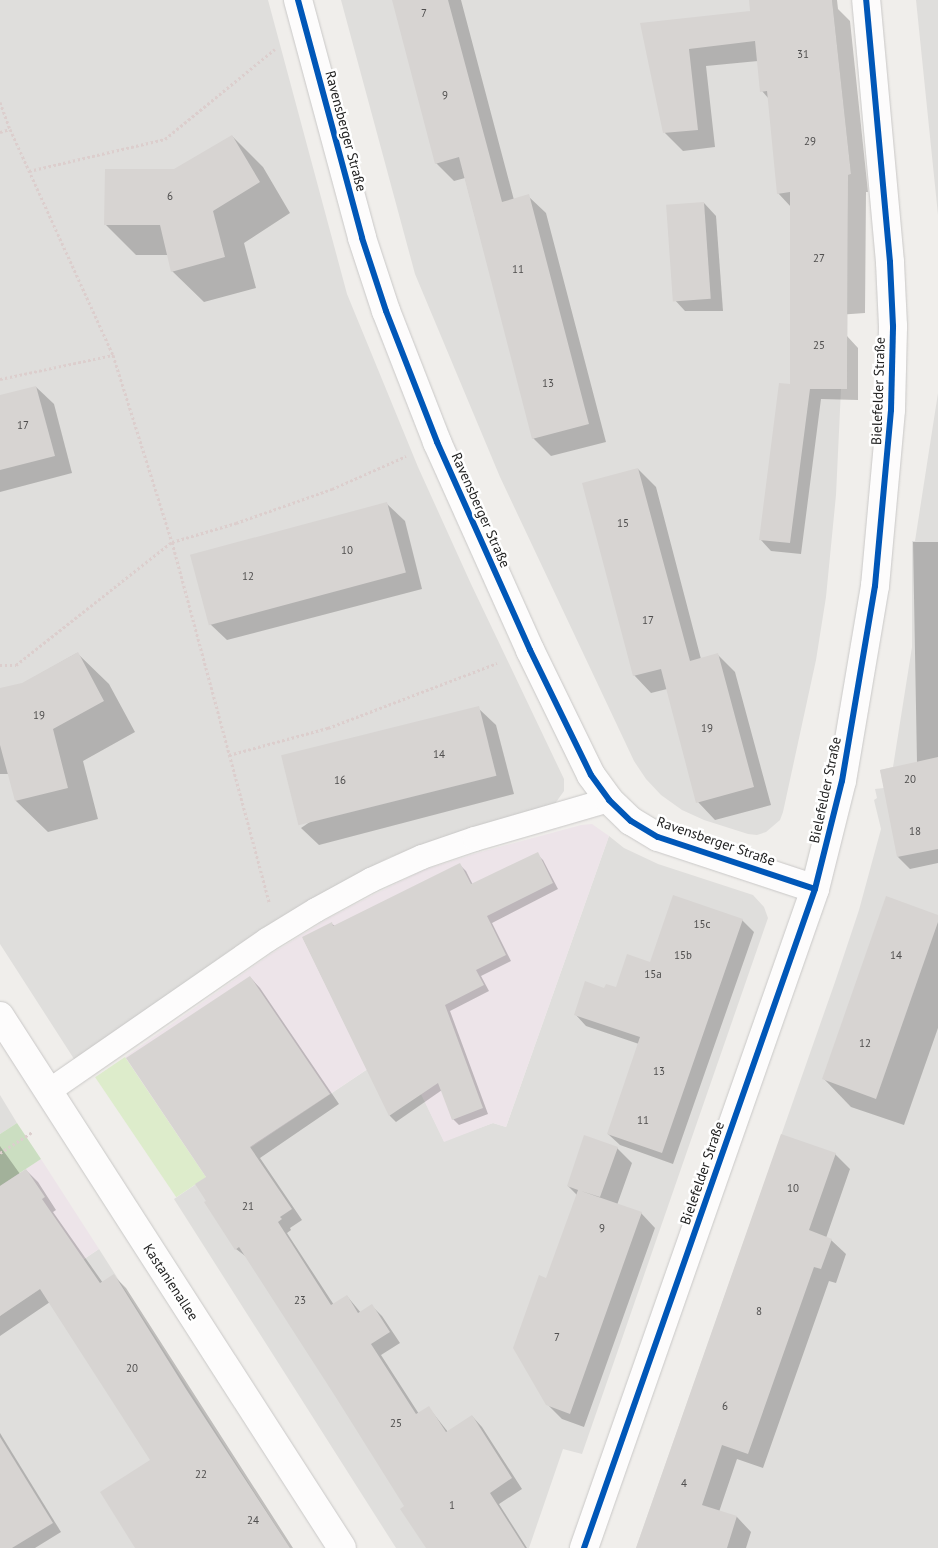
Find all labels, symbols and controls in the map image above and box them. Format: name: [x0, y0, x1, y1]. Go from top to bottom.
house number: 7: [421, 6, 427, 20]
house number: 31: [797, 47, 809, 61]
street label: Ravensberger Straße: [322, 69, 370, 193]
house number: 9: [442, 88, 448, 102]
house number: 29: [804, 134, 816, 148]
house number: 6: [167, 189, 173, 203]
house number: 27: [813, 251, 825, 265]
house number: 11: [512, 262, 524, 276]
street label: Bielefelder Straße: [868, 337, 888, 445]
house number: 25: [813, 338, 825, 352]
house number: 13: [542, 376, 554, 390]
house number: 17: [17, 418, 29, 432]
street label: Ravensberger Straße: [448, 450, 514, 570]
house number: 15: [617, 516, 629, 530]
house number: 10: [341, 543, 353, 557]
house number: 12: [242, 569, 254, 583]
house number: 17: [642, 613, 654, 627]
house number: 19: [33, 708, 45, 722]
house number: 19: [701, 721, 713, 735]
street label: Bielefelder Straße: [806, 735, 844, 845]
house number: 14: [433, 747, 445, 761]
house number: 20: [904, 772, 916, 786]
house number: 16: [334, 773, 346, 787]
street label: Ravensberger Straße: [655, 813, 777, 869]
house number: 18: [909, 824, 921, 838]
house number: 15c: [694, 917, 710, 931]
house number: 15b: [674, 948, 692, 962]
house number: 14: [890, 948, 902, 962]
house number: 15a: [644, 967, 662, 981]
house number: 12: [859, 1036, 871, 1050]
house number: 13: [653, 1064, 665, 1078]
house number: 11: [637, 1113, 649, 1127]
street label: Bielefelder Straße: [676, 1119, 728, 1227]
house number: 10: [787, 1181, 799, 1195]
house number: 21: [242, 1199, 254, 1213]
house number: 9: [599, 1221, 605, 1235]
street label: Kastanienallee: [140, 1241, 202, 1323]
house number: 23: [294, 1293, 306, 1307]
house number: 8: [756, 1304, 762, 1318]
house number: 7: [554, 1330, 560, 1344]
house number: 20: [126, 1361, 138, 1375]
house number: 6: [722, 1399, 728, 1413]
house number: 25: [390, 1416, 402, 1430]
house number: 22: [195, 1467, 207, 1481]
house number: 4: [681, 1476, 687, 1490]
house number: 1: [449, 1498, 455, 1512]
house number: 24: [247, 1513, 259, 1527]

